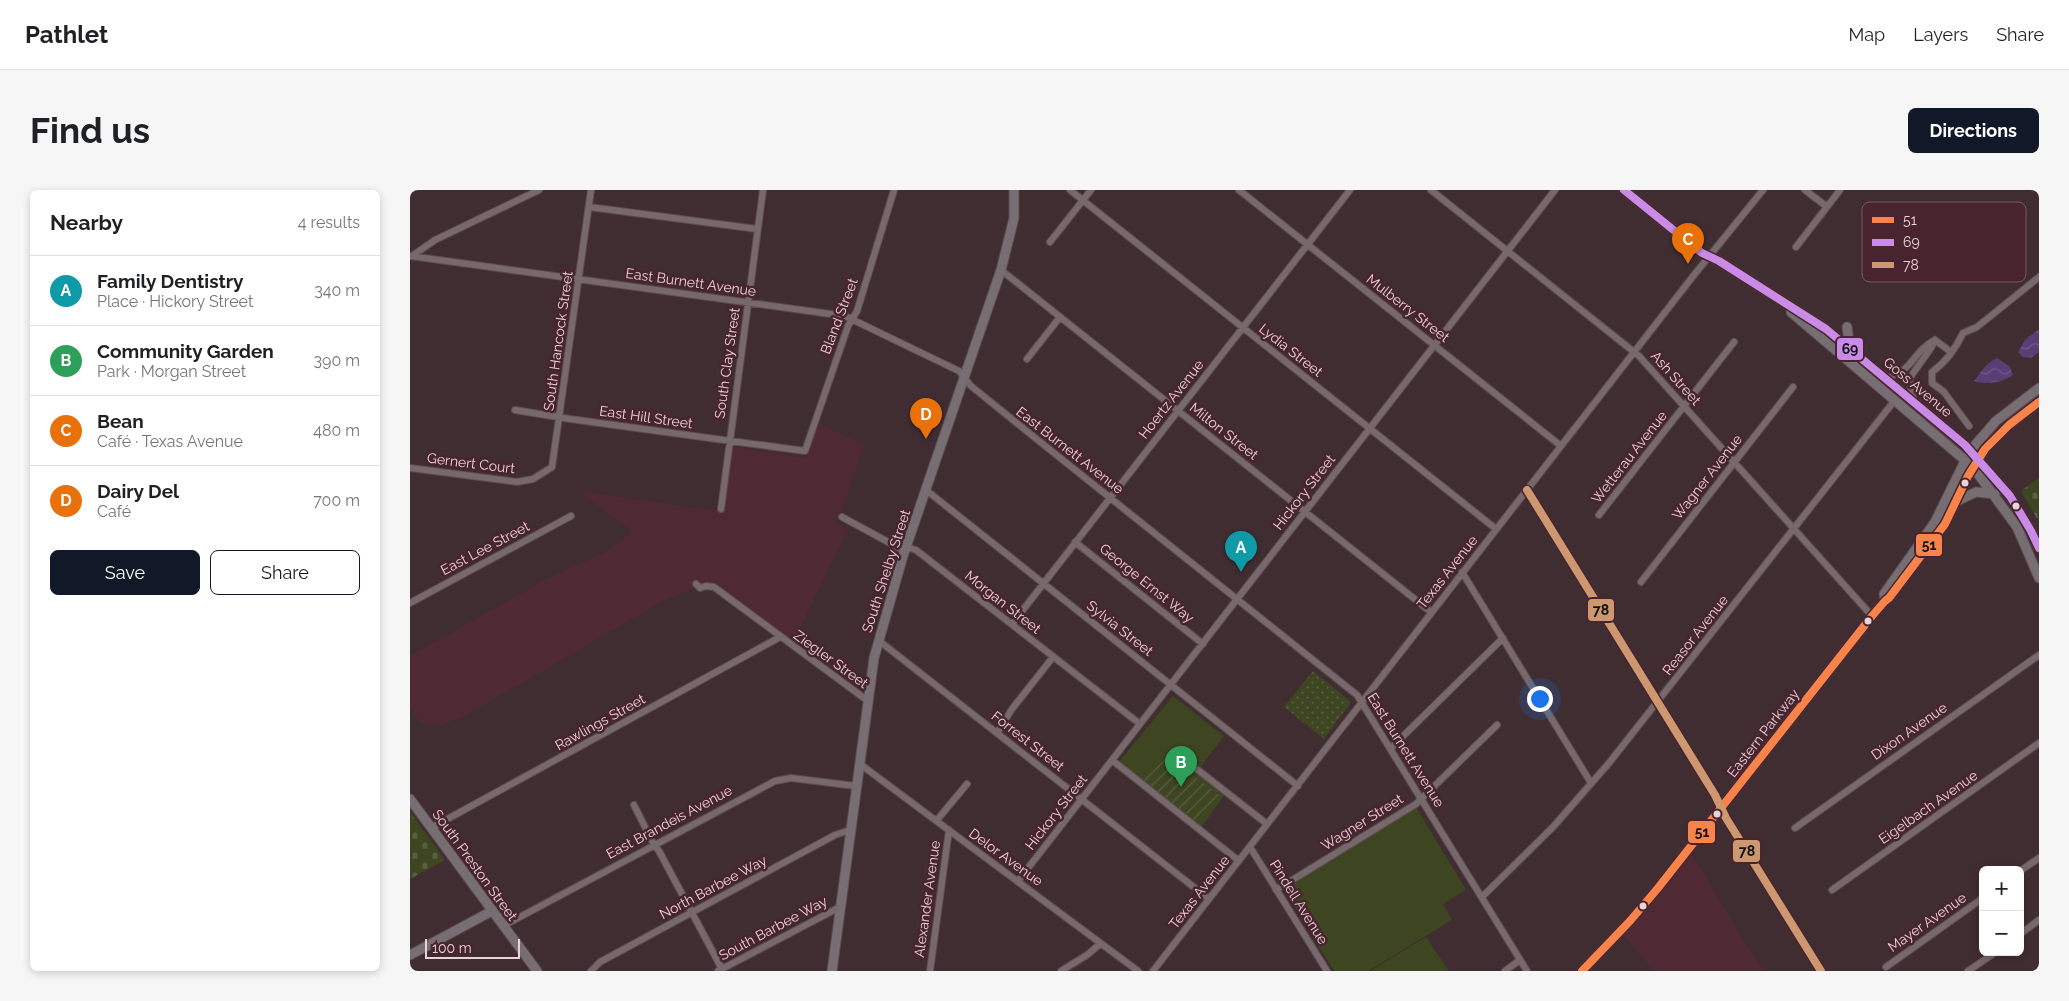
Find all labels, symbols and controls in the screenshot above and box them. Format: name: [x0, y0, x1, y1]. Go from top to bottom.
text: Pathlet: [25, 20, 108, 49]
text: Map: [1849, 24, 1885, 45]
text: Layers: [1913, 24, 1968, 45]
text: Share: [1996, 24, 2044, 45]
button: Directions: [1908, 108, 2039, 153]
text: Find us: [30, 110, 150, 151]
legend: [1862, 202, 2026, 282]
text: Nearby: [50, 210, 123, 235]
text: 51: [1903, 212, 1917, 228]
text: 4 results: [298, 213, 360, 232]
pin: C: [1672, 223, 1704, 264]
text: 69: [1903, 234, 1920, 250]
text: 78: [1903, 257, 1919, 273]
street label: East Burnett Avenue: [625, 265, 757, 299]
text: Family Dentistry: [97, 270, 244, 292]
street label: South Hancock Street: [540, 270, 576, 412]
street label: Mulberry Street: [1363, 271, 1453, 345]
street label: Bland Street: [817, 275, 861, 356]
text: A: [61, 281, 71, 300]
text: 340 m: [314, 281, 360, 300]
text: Place · Hickory Street: [97, 292, 253, 311]
street label: South Clay Street: [711, 306, 743, 420]
street label: Lydia Street: [1256, 320, 1326, 380]
line badge: 69: [1836, 337, 1864, 361]
text: Community Garden: [97, 340, 274, 362]
text: 69: [1842, 341, 1858, 357]
street label: Ash Street: [1648, 348, 1704, 408]
text: B: [61, 351, 71, 370]
text: 390 m: [314, 351, 360, 370]
street label: Goss Avenue: [1881, 354, 1955, 420]
street label: Hoertz Avenue: [1135, 356, 1207, 442]
text: Park · Morgan Street: [97, 362, 246, 381]
pin: D: [910, 398, 942, 439]
street label: Milton Street: [1187, 399, 1262, 463]
street label: East Hill Street: [598, 403, 694, 432]
street label: East Burnett Avenue: [1013, 403, 1127, 497]
street label: Wetterau Avenue: [1588, 408, 1670, 506]
text: Bean: [97, 410, 144, 432]
text: C: [61, 421, 71, 440]
text: 480 m: [313, 421, 360, 440]
street label: Wagner Avenue: [1669, 431, 1745, 523]
text: Café · Texas Avenue: [97, 432, 243, 451]
street label: Gernert Court: [426, 450, 516, 476]
street label: Hickory Street: [1270, 451, 1338, 533]
unlabelled marker: [1960, 478, 1970, 488]
text: Dairy Del: [97, 480, 179, 502]
text: D: [60, 491, 72, 510]
text: 700 m: [313, 491, 360, 510]
unlabelled marker: [2011, 501, 2021, 511]
text: Café: [97, 502, 131, 521]
street label: South Shelby Street: [859, 507, 914, 634]
street label: East Lee Street: [438, 518, 532, 578]
pin: A: [1225, 531, 1257, 572]
street label: Texas Avenue: [1413, 532, 1481, 612]
line badge: 51: [1915, 533, 1943, 557]
text: 51: [1922, 537, 1936, 553]
street label: George Ernst Way: [1097, 540, 1198, 626]
button: Save: [50, 550, 200, 595]
button: Share: [210, 550, 360, 595]
street label: Morgan Street: [962, 567, 1044, 637]
street label: Reasor Avenue: [1659, 592, 1731, 678]
street label: Sylvia Street: [1084, 597, 1157, 659]
line badge: 78: [1587, 598, 1615, 622]
text: 78: [1593, 602, 1609, 618]
unlabelled marker: [1863, 616, 1873, 626]
street label: Ziegler Street: [791, 627, 871, 691]
your location: [1527, 686, 1553, 712]
street label: Eastern Parkway: [1724, 686, 1803, 780]
street label: Rawlings Street: [552, 690, 648, 753]
street label: East Burnett Avenue: [1364, 690, 1448, 810]
street label: Dixon Avenue: [1868, 699, 1950, 763]
street label: Forrest Street: [988, 708, 1068, 775]
pin: B: [1165, 746, 1197, 787]
street label: Eigelbach Avenue: [1876, 767, 1980, 847]
street label: Hickory Street: [1022, 771, 1090, 853]
street label: East Brandeis Avenue: [603, 782, 735, 862]
street label: Wagner Street: [1318, 790, 1406, 854]
street label: South Preston Street: [429, 806, 521, 924]
unlabelled marker: [1712, 809, 1722, 819]
line badge: 51: [1687, 820, 1716, 844]
text: 51: [1695, 824, 1709, 840]
street label: Delor Avenue: [966, 825, 1046, 889]
line badge: 78: [1732, 839, 1761, 863]
street label: Alexander Avenue: [911, 840, 943, 958]
text: 78: [1739, 843, 1755, 859]
street label: North Barbee Way: [657, 852, 770, 922]
street label: Texas Avenue: [1165, 852, 1233, 932]
street label: Pindell Avenue: [1267, 857, 1331, 947]
map controls: [1979, 866, 2024, 956]
button: +: [1979, 866, 2024, 911]
street label: Mayer Avenue: [1885, 889, 1969, 955]
street label: South Barbee Way: [716, 892, 830, 963]
unlabelled marker: [1638, 901, 1648, 911]
button: −: [1979, 911, 2024, 956]
scale bar: [425, 936, 520, 959]
text: 100 m: [432, 940, 472, 956]

